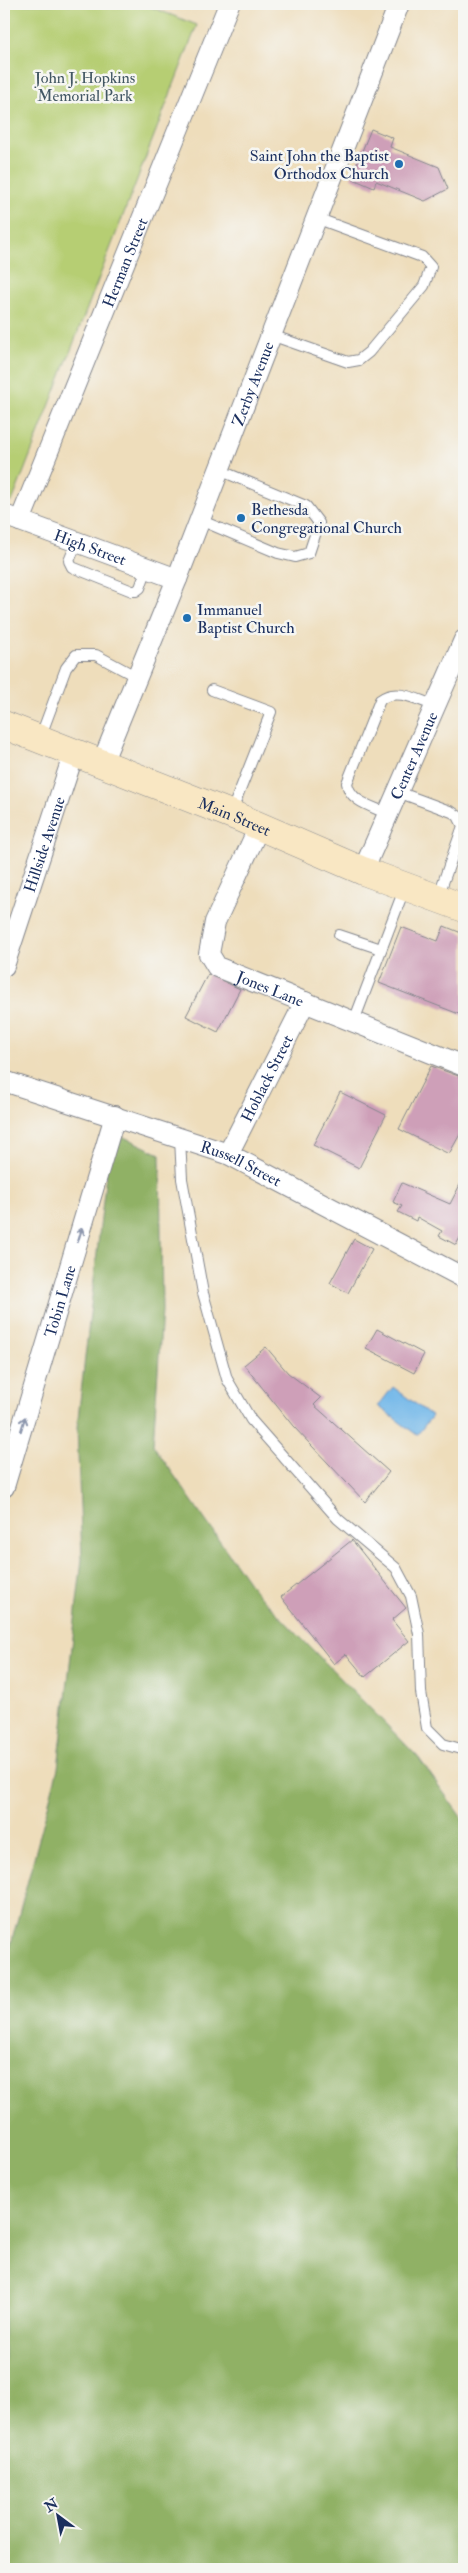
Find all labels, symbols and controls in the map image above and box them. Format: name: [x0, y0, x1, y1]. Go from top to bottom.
park label: John J. Hopkins Memorial Park: [34, 68, 135, 106]
place label: Saint John the Baptist Orthodox Church: [250, 146, 390, 184]
marker: Saint John the Baptist Orthodox Church: [393, 158, 405, 170]
street label: Herman Street: [98, 215, 153, 310]
street label: Zerby Avenue: [228, 339, 279, 429]
place label: Bethesda Congregational Church: [251, 500, 403, 538]
marker: Bethesda Congregational Church: [235, 512, 247, 524]
street label: High Street: [51, 525, 129, 570]
place label: Immanuel Baptist Church: [197, 600, 295, 639]
marker: Immanuel Baptist Church: [181, 612, 193, 624]
street label: Center Avenue: [386, 709, 443, 803]
street label: Main Street: [195, 793, 273, 841]
street label: Hillside Avenue: [20, 794, 70, 895]
street label: Jones Lane: [232, 966, 307, 1012]
street label: Hoblack Street: [237, 1032, 298, 1126]
street label: Russell Street: [198, 1137, 285, 1191]
one-way arrow: [75, 1227, 85, 1243]
street label: Tobin Lane: [40, 1263, 81, 1340]
one-way arrow: [18, 1416, 28, 1432]
north arrow: [32, 2490, 82, 2540]
text: N: [41, 2495, 62, 2516]

